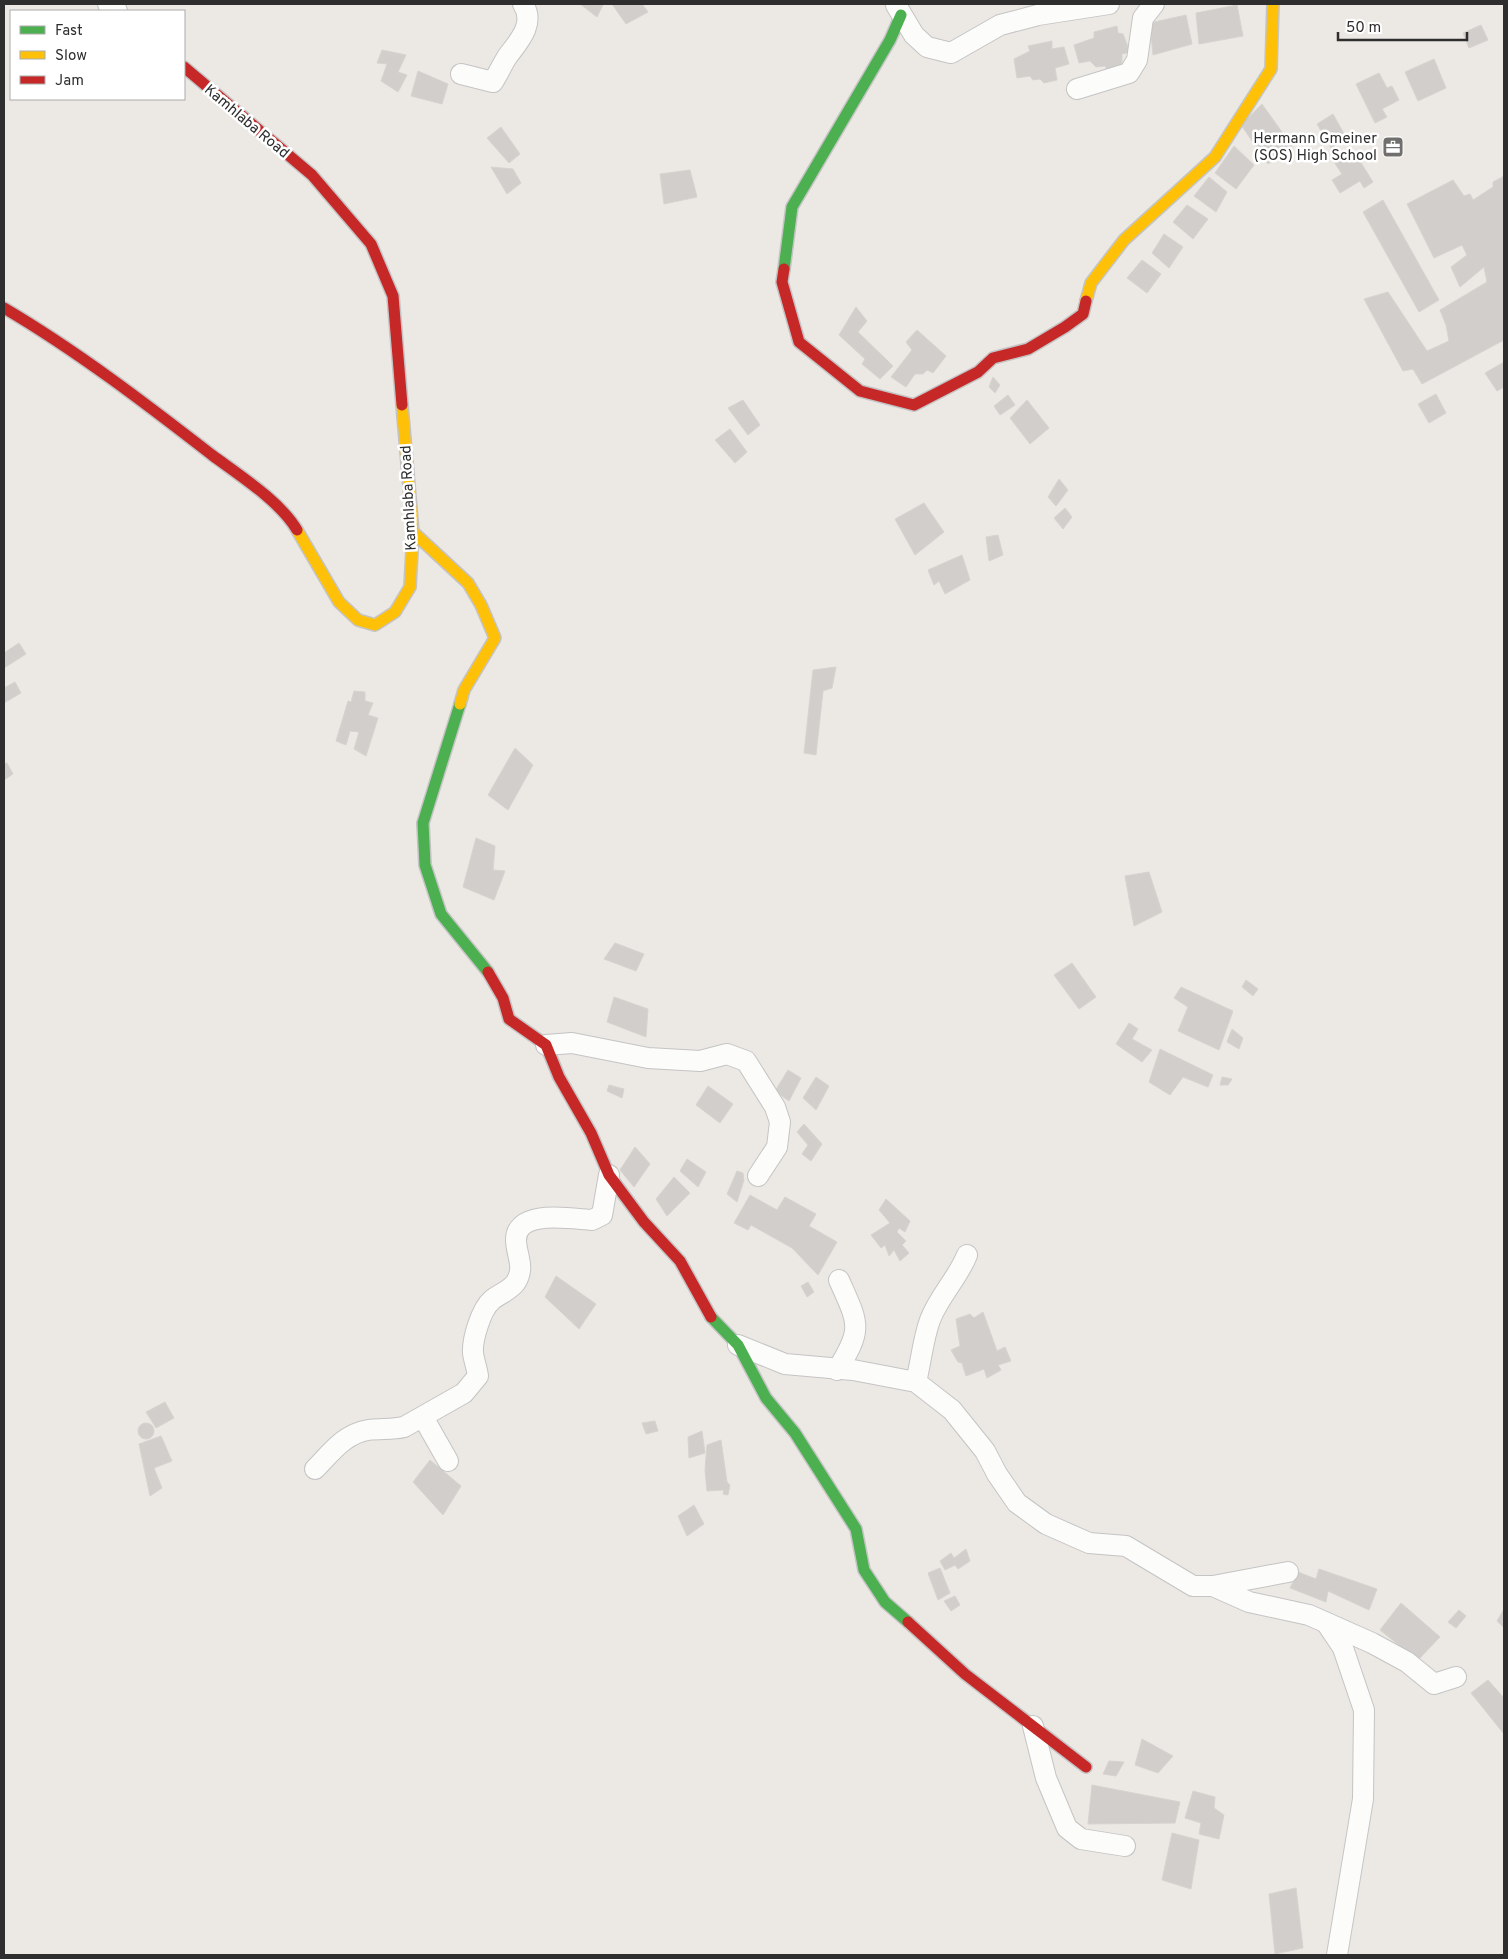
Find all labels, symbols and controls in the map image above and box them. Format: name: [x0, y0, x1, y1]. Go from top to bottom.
legend: [10, 10, 185, 100]
scale bar: [1338, 10, 1467, 42]
text: 50 m: [1346, 19, 1381, 38]
text: Fast: [55, 22, 83, 41]
text: Slow: [55, 47, 87, 66]
text: Jam: [55, 72, 84, 91]
street label: Kamhlaba Road: [200, 81, 293, 163]
place label: Hermann Gmeiner (SOS) High School: [1253, 130, 1377, 166]
office icon: Hermann Gmeiner (SOS) High School: [1381, 135, 1405, 159]
street label: Kamhlaba Road: [397, 445, 422, 551]

